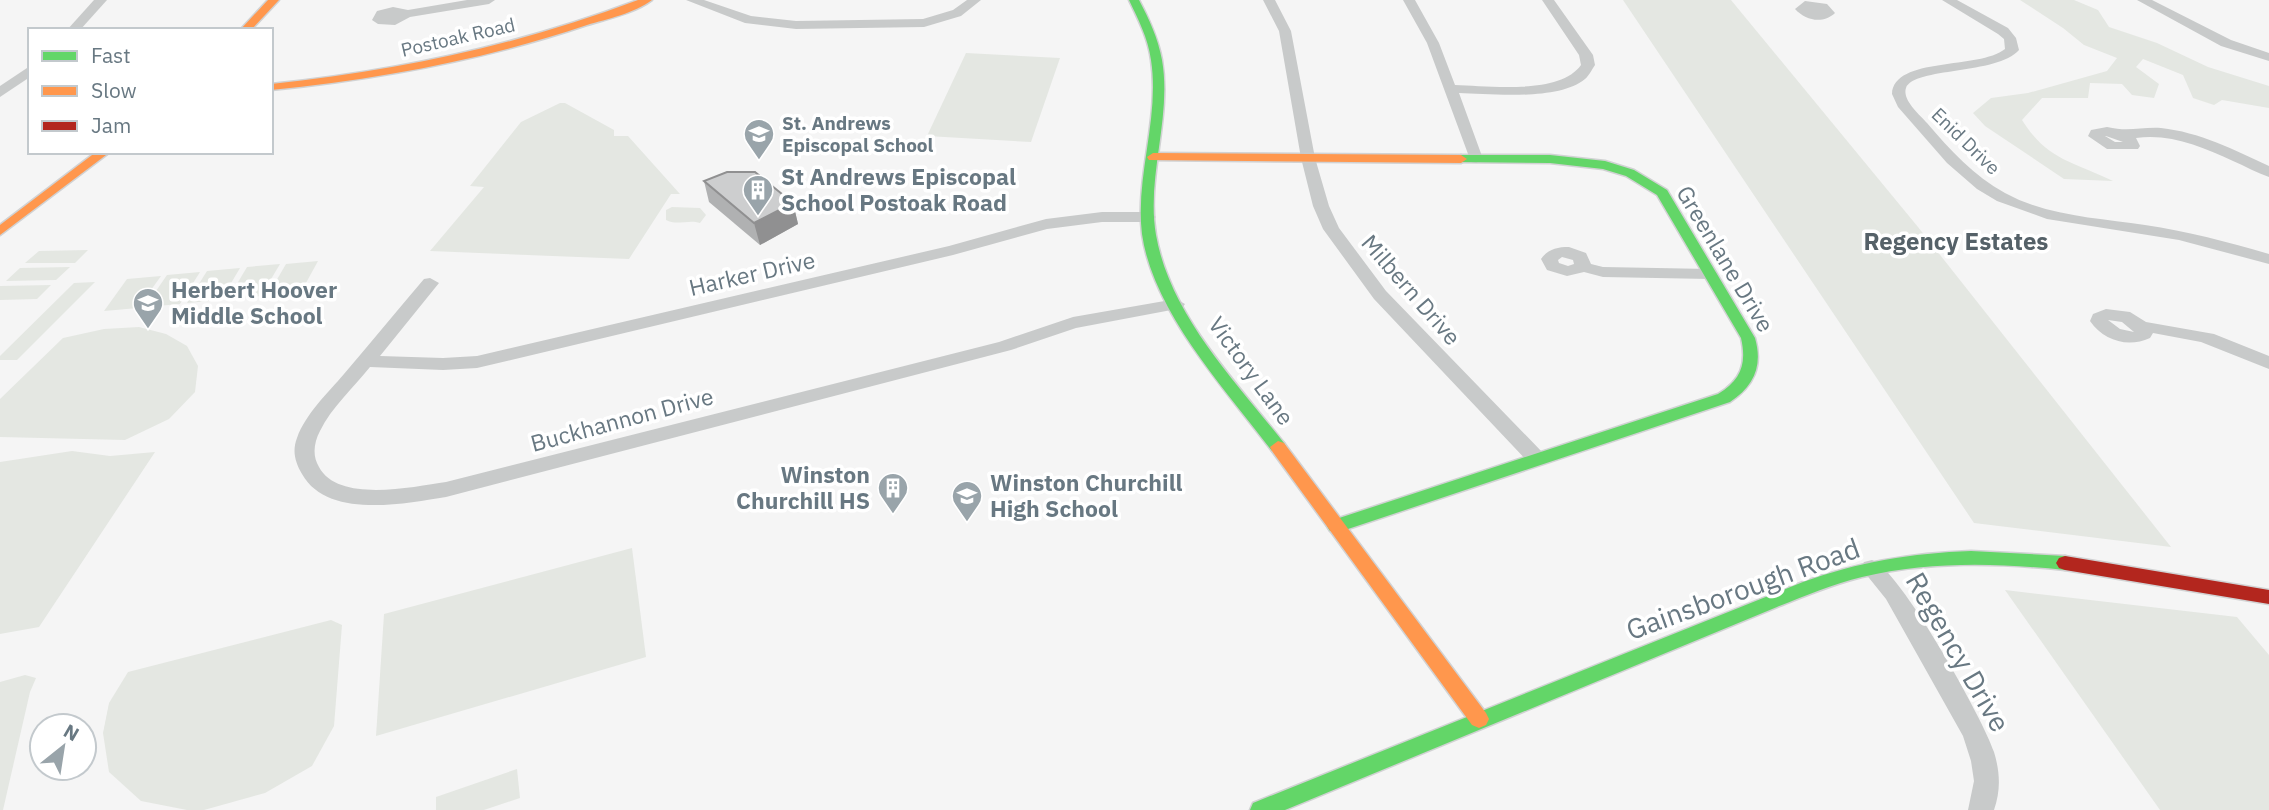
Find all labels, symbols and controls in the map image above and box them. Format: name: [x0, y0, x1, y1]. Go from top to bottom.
street label: Postoak Road: [399, 12, 517, 62]
legend: [28, 28, 273, 154]
text: Fast: [91, 41, 131, 69]
text: Slow: [91, 76, 137, 104]
street label: Enid Drive: [1927, 102, 2005, 180]
text: Jam: [91, 111, 131, 139]
place label: St. Andrews Episcopal School: [782, 111, 934, 157]
school or university icon: St. Andrews Episcopal School: [742, 117, 776, 161]
place label: St Andrews Episcopal School Postoak Road: [781, 161, 1016, 217]
building icon: St Andrews Episcopal School Postoak Road: [741, 173, 775, 217]
street label: Greenlane Drive: [1670, 180, 1781, 337]
district label: Regency Estates: [1864, 225, 2048, 257]
street label: Milbern Drive: [1356, 228, 1468, 351]
street label: Harker Drive: [686, 244, 818, 302]
place label: Herbert Hoover Middle School: [171, 274, 337, 330]
school or university icon: Herbert Hoover Middle School: [131, 286, 165, 330]
street label: Victory Lane: [1202, 310, 1301, 431]
street label: Buckhannon Drive: [527, 380, 716, 458]
place label: Winston Churchill HS: [736, 459, 870, 515]
place label: Winston Churchill High School: [990, 467, 1182, 523]
building icon: Winston Churchill HS: [876, 471, 910, 515]
school or university icon: Winston Churchill High School: [950, 479, 984, 523]
street label: Gainsborough Road: [1621, 529, 1865, 648]
street label: Regency Drive: [1898, 565, 2019, 738]
north arrow: [28, 712, 98, 782]
text: N: [60, 718, 83, 746]

